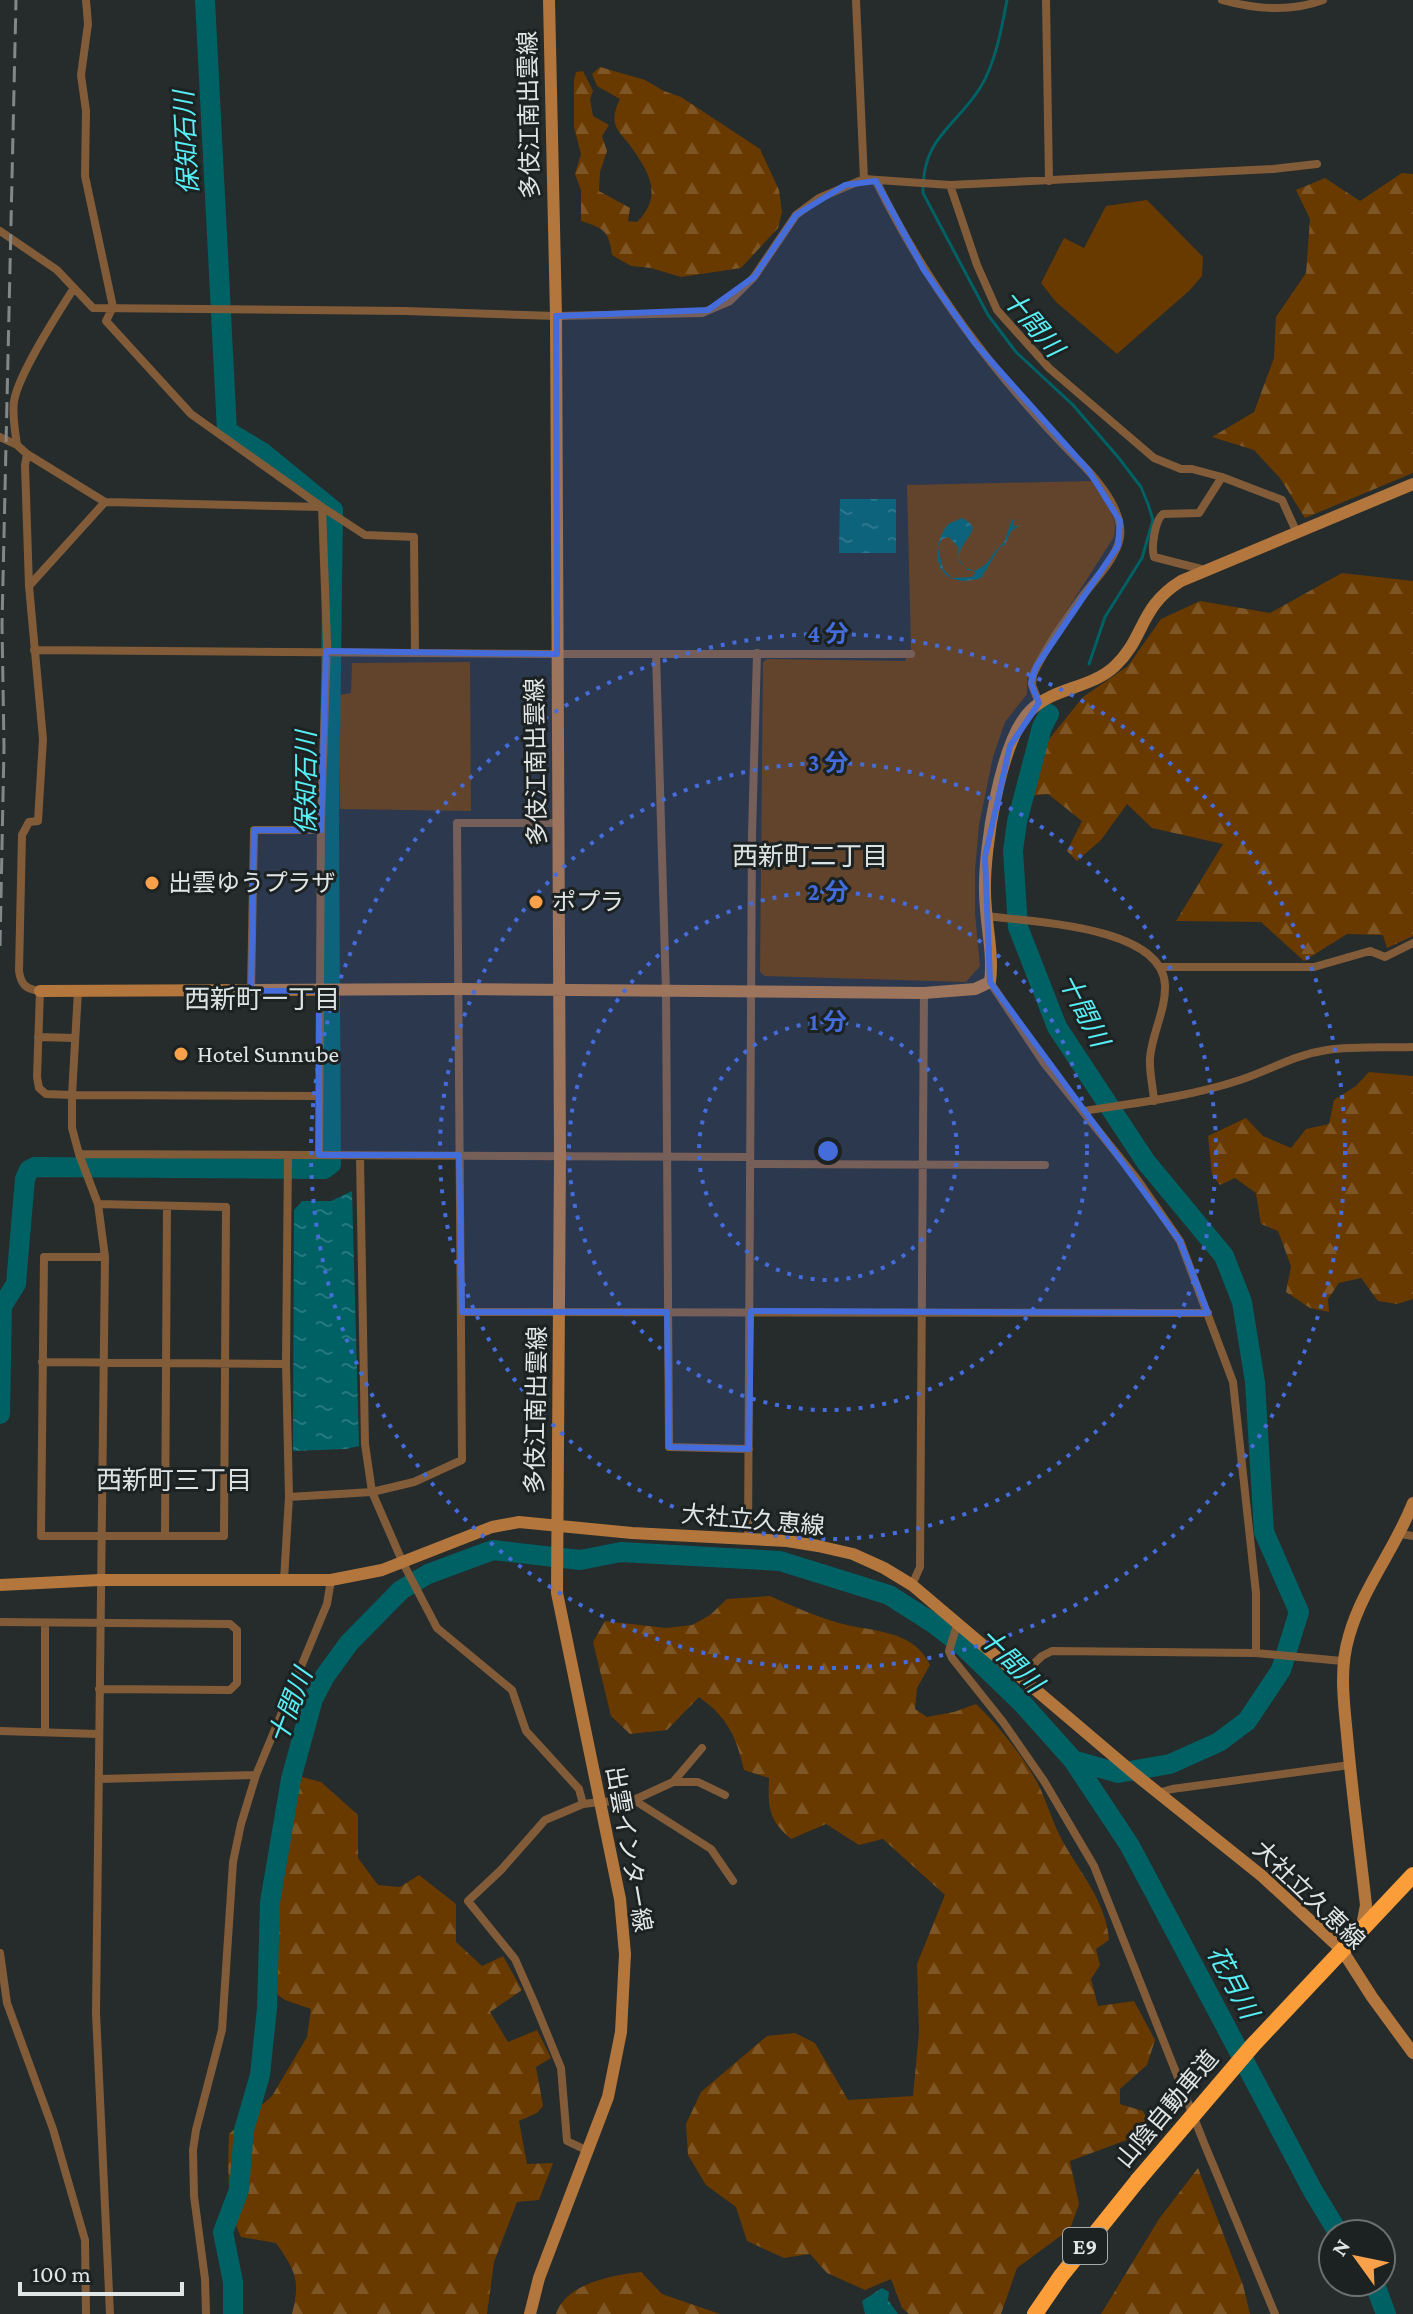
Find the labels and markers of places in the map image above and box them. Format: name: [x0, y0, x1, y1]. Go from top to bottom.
place label: 出雲ゆうプラザ: [168, 869, 336, 896]
marker: 出雲ゆうプラザ: [143, 874, 161, 892]
place label: ポプラ: [552, 888, 624, 915]
marker: ポプラ: [527, 893, 545, 911]
place label: Hotel Sunnube: [197, 1040, 339, 1067]
marker: Hotel Sunnube: [172, 1045, 190, 1063]
centre of rings: [814, 1137, 842, 1165]

